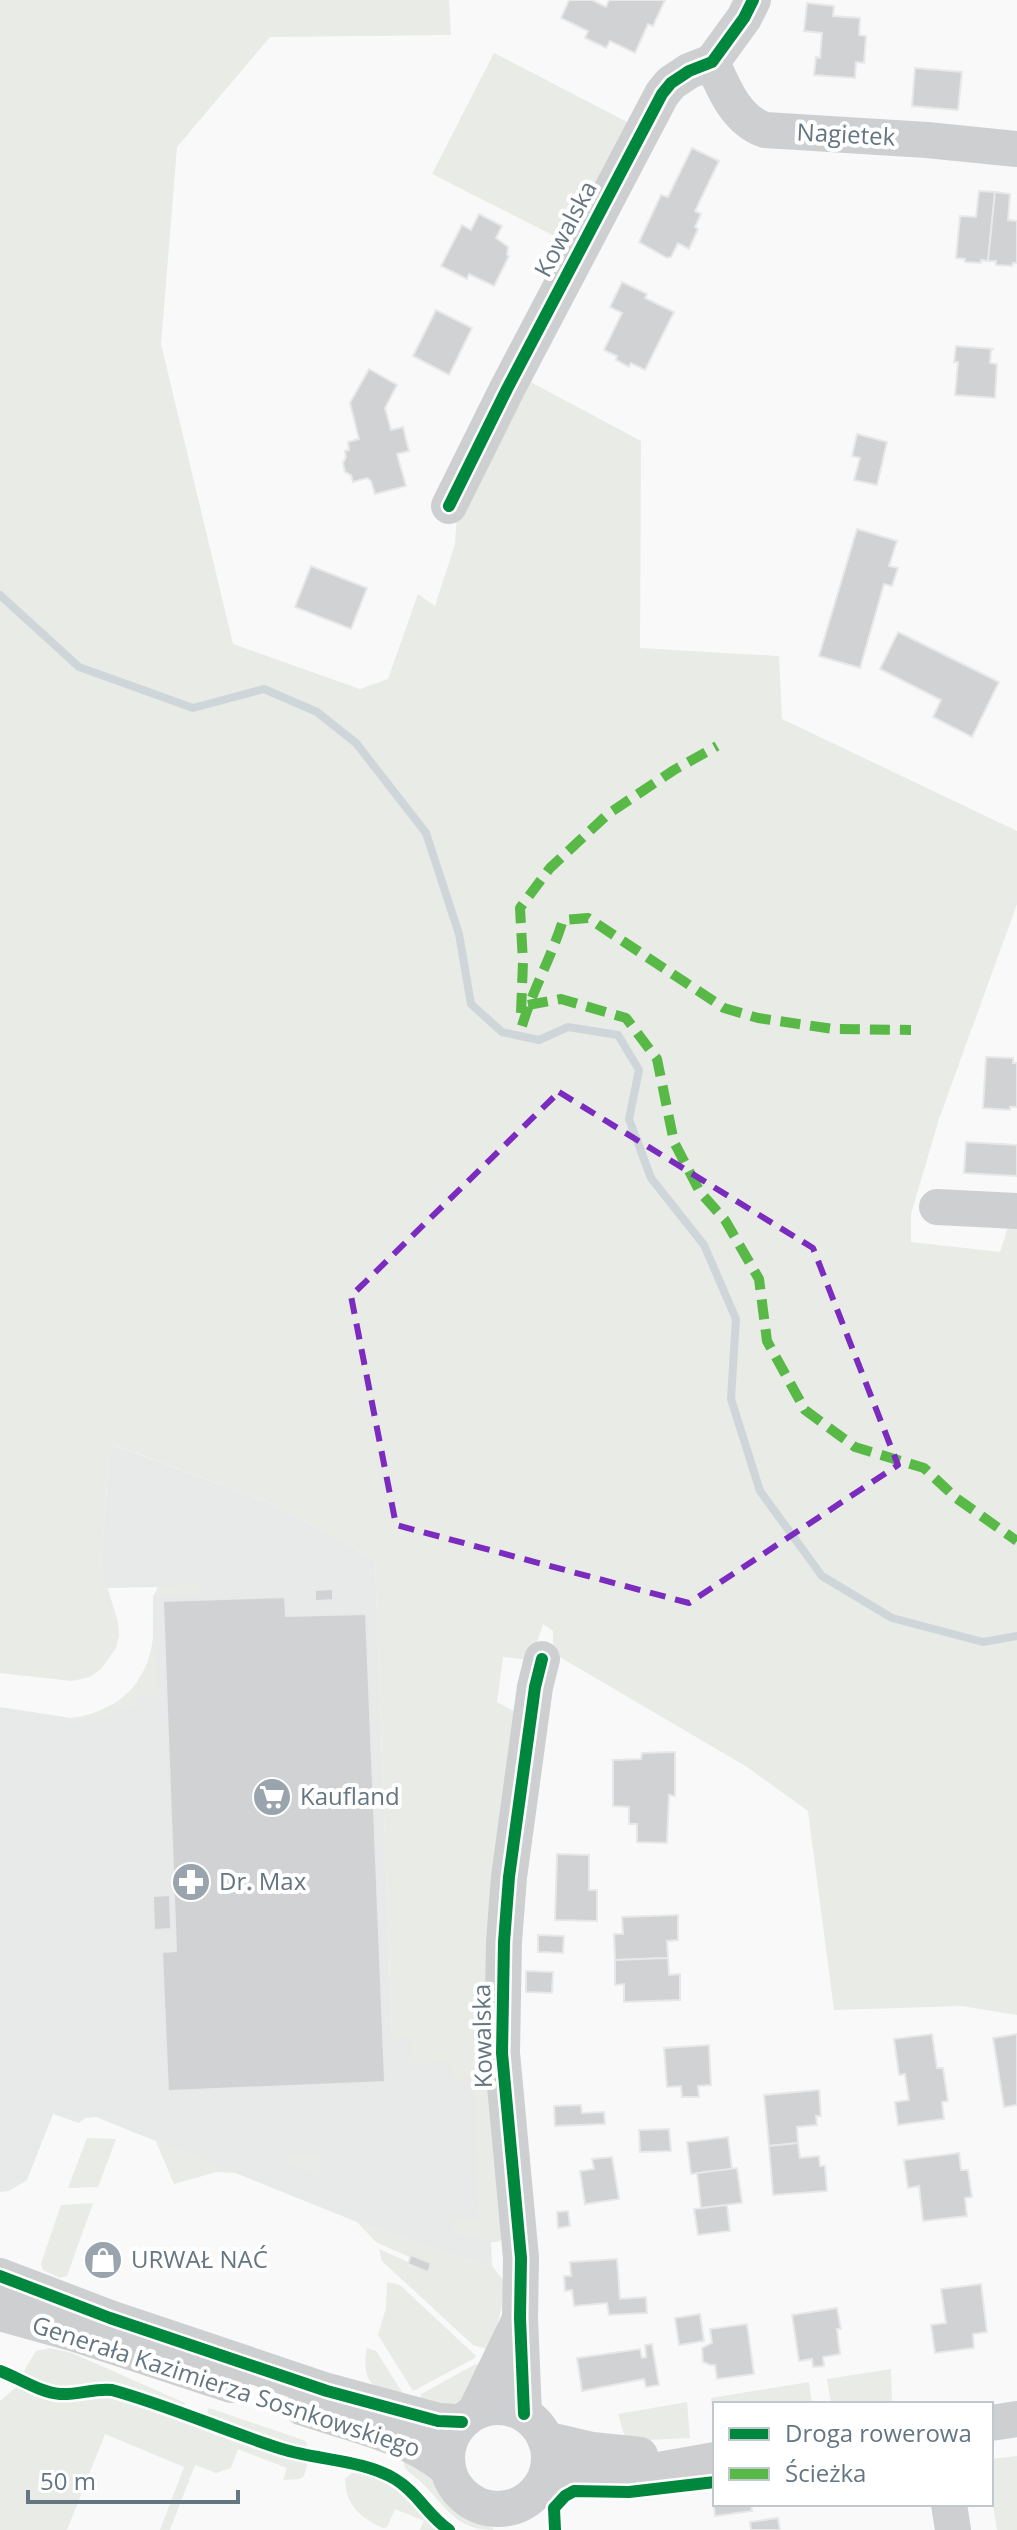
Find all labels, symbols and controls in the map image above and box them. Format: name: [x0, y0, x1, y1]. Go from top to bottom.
street label: Nagietek: [796, 114, 897, 153]
street label: Kowalska: [526, 174, 604, 282]
supermarket icon: Kaufland: [251, 1776, 293, 1818]
place label: Kaufland: [300, 1779, 400, 1812]
pharmacy icon: Dr. Max: [170, 1861, 212, 1903]
place label: Dr. Max: [219, 1864, 307, 1897]
street label: Kowalska: [464, 1983, 499, 2089]
shop icon: URWAŁ NAĆ: [82, 2239, 124, 2281]
place label: URWAŁ NAĆ: [131, 2242, 268, 2275]
street label: Generała Kazimierza Sosnkowskiego: [28, 2307, 425, 2464]
legend: [713, 2402, 993, 2506]
text: Droga rowerowa: [785, 2416, 972, 2449]
scale bar: [28, 2454, 238, 2504]
text: Ścieżka: [785, 2456, 866, 2489]
text: 50 m: [40, 2464, 96, 2497]

